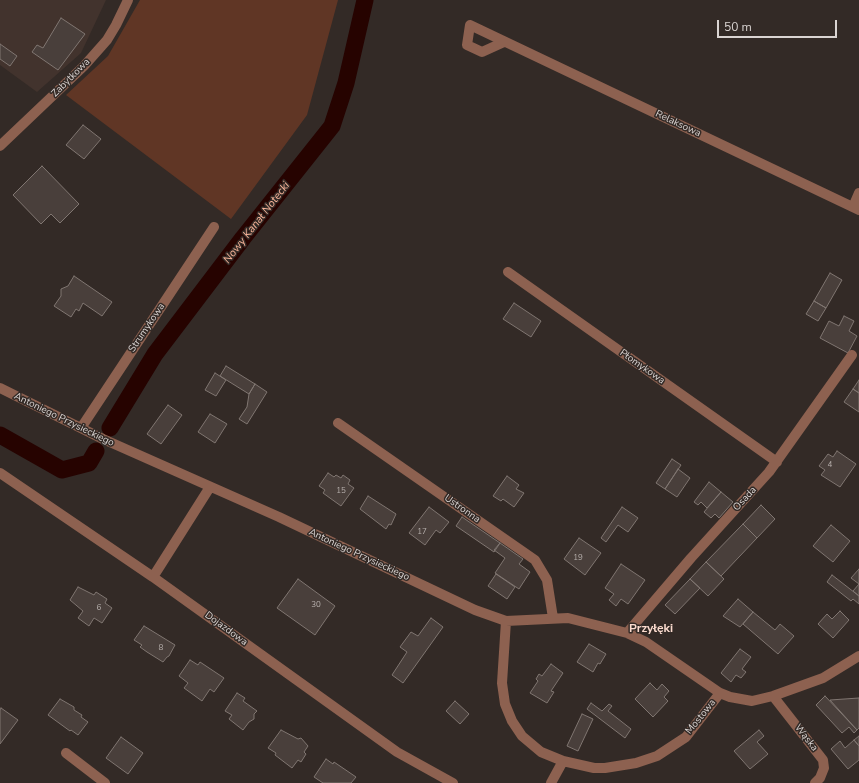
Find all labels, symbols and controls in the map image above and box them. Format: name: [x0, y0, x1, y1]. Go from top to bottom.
scale bar: [719, 12, 839, 38]
text: 50 m: [724, 19, 752, 35]
street label: Zabytkowa: [49, 56, 93, 100]
street label: Relaksowa: [653, 108, 703, 140]
water label: Nowy Kanał Notecki: [221, 180, 293, 266]
street label: Strumykowa: [126, 301, 168, 355]
street label: Płomykowa: [617, 347, 667, 387]
street label: Antoniego Przysieckiego: [12, 391, 116, 449]
house number: 4: [828, 460, 832, 470]
street label: Osada: [731, 484, 759, 514]
house number: 15: [336, 486, 346, 496]
street label: Ustronna: [442, 492, 482, 526]
street label: Antoniego Przysieckiego: [307, 526, 411, 584]
house number: 17: [417, 527, 427, 537]
house number: 19: [573, 553, 583, 563]
house number: 30: [311, 600, 321, 610]
house number: 6: [97, 603, 101, 613]
street label: Dojazdowa: [202, 609, 250, 649]
district label: Przyłęki: [629, 622, 673, 636]
house number: 8: [159, 643, 163, 653]
street label: Mostowa: [683, 697, 719, 737]
street label: Wąska: [792, 722, 820, 754]

